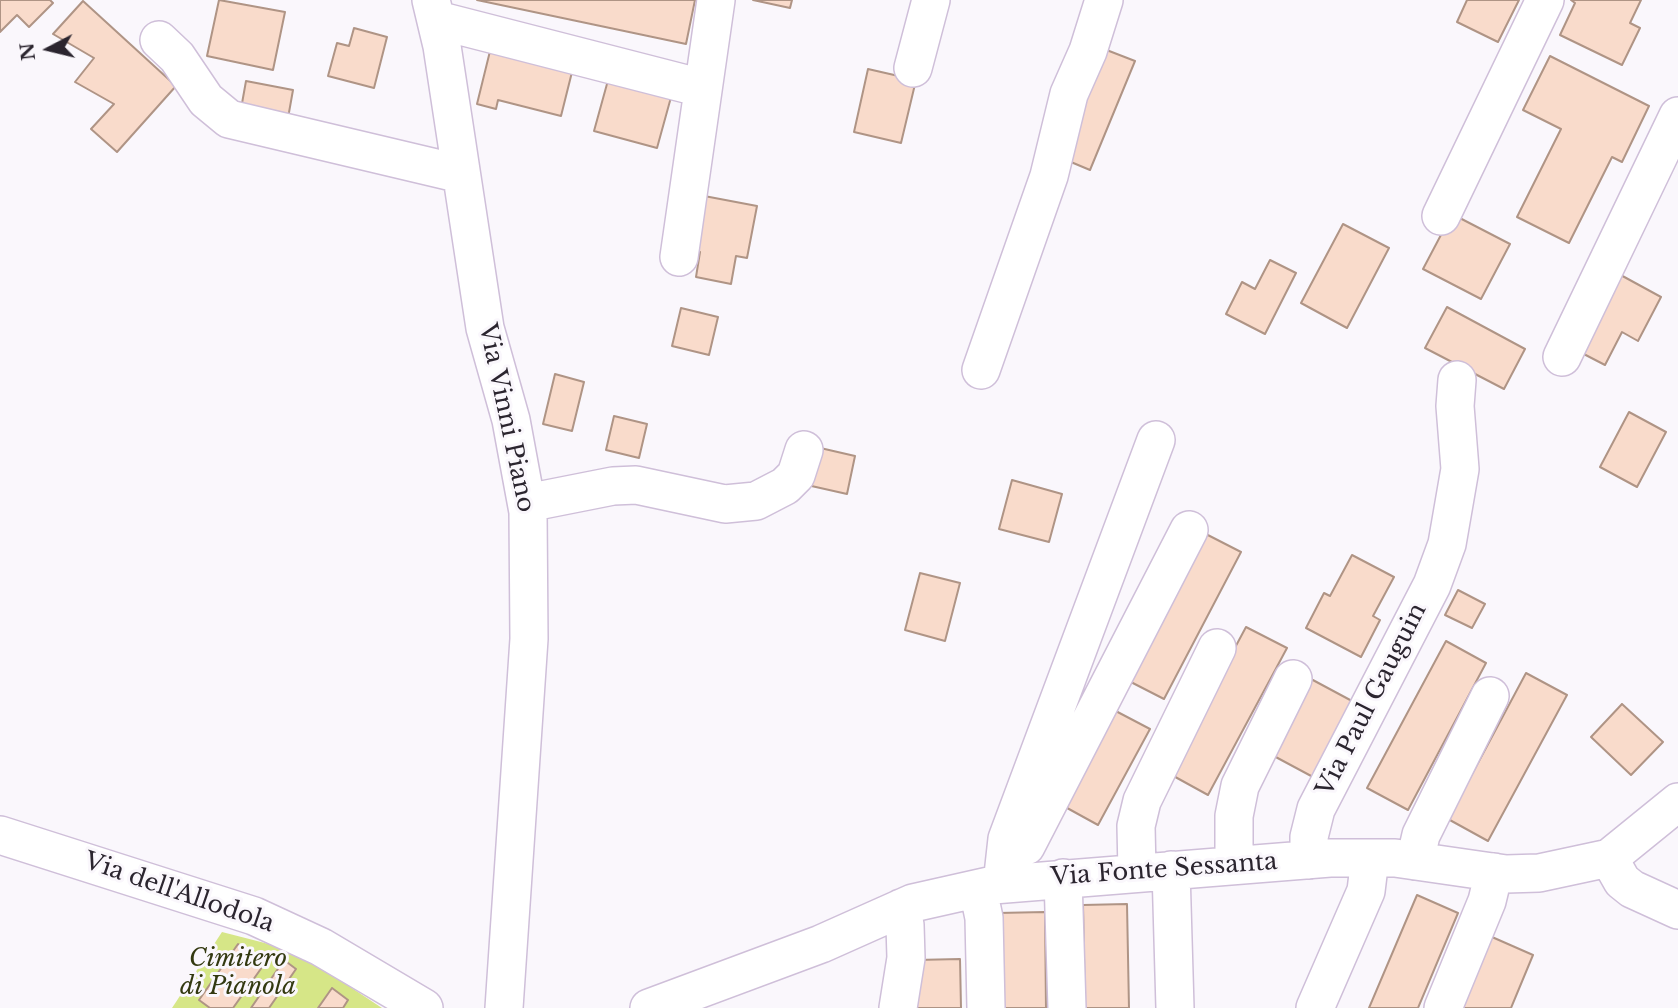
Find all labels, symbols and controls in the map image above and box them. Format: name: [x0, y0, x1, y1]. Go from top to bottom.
north arrow: [14, 14, 84, 84]
text: N: [15, 41, 40, 62]
street label: Via Vinni Piano: [472, 321, 540, 515]
street label: Via Paul Gauguin: [1311, 599, 1433, 801]
street label: Via dell'Allodola: [80, 847, 278, 939]
street label: Via Fonte Sessanta: [1050, 848, 1278, 892]
park label: Cimitero di Pianola: [180, 945, 296, 1001]

